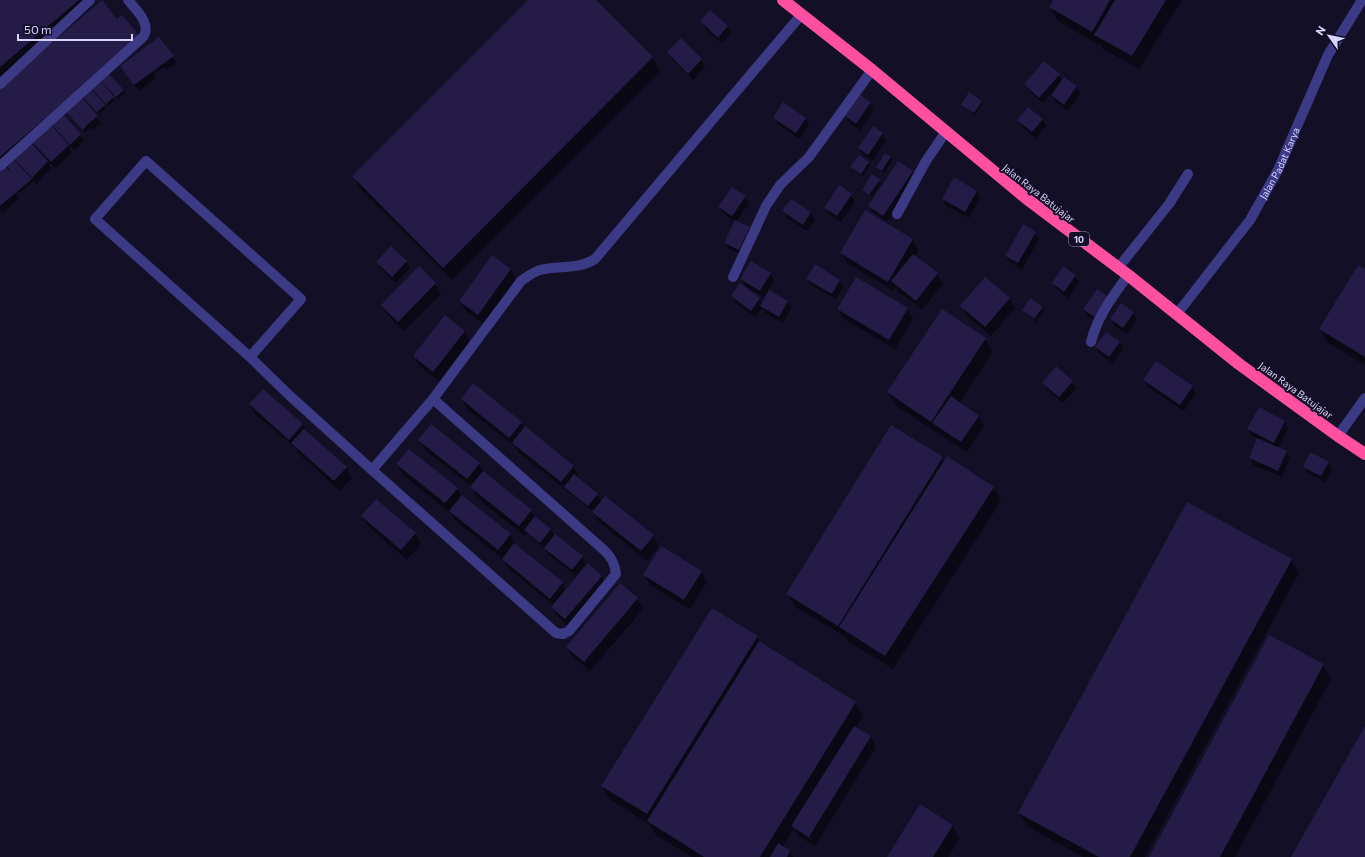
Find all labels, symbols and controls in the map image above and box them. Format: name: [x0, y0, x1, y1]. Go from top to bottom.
scale bar: [18, 16, 132, 42]
north arrow: [1309, 16, 1349, 56]
text: 50 m: [24, 22, 52, 36]
text: N: [1312, 23, 1328, 37]
street label: Jalan Padat Karya: [1257, 126, 1302, 201]
street label: Jalan Raya Batujajar: [1000, 161, 1078, 225]
road number: 10: [1069, 232, 1089, 246]
street label: Jalan Raya Batujajar: [1257, 359, 1335, 421]

